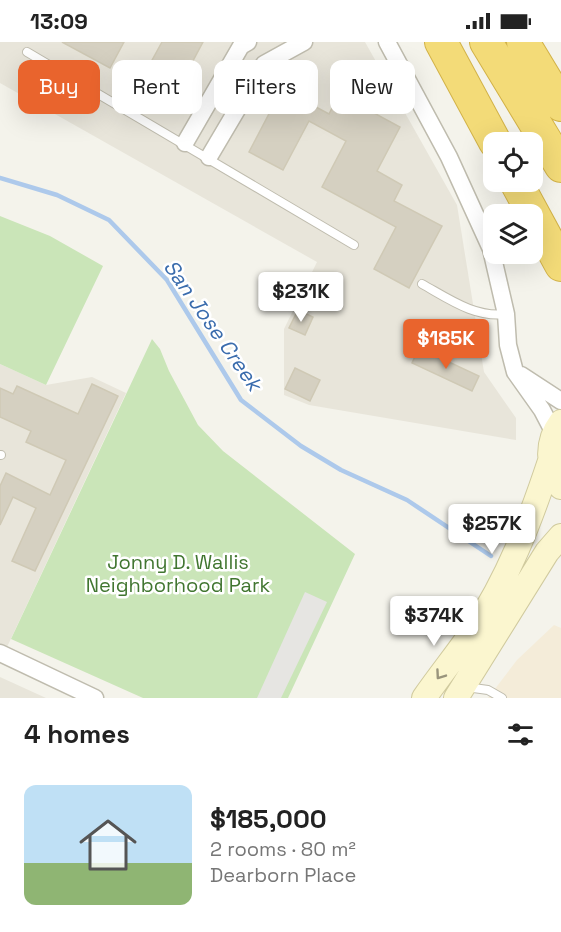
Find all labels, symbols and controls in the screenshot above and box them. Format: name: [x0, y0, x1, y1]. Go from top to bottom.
text: 13:09: [30, 7, 88, 35]
chip: Buy: [18, 60, 100, 114]
chip: Rent: [112, 60, 202, 114]
chip: Filters: [214, 60, 318, 114]
chip: New: [330, 60, 415, 114]
map controls: [483, 132, 543, 264]
button: locate: [483, 132, 543, 192]
button: layers: [483, 204, 543, 264]
water label: San Jose Creek: [158, 254, 270, 398]
pin: $231K: [259, 272, 343, 323]
text: $231K: [272, 278, 330, 304]
pin: $185K: [404, 319, 488, 370]
text: $185K: [417, 325, 475, 351]
pin: $257K: [450, 504, 534, 555]
text: $257K: [462, 510, 522, 536]
park label: Jonny D. Wallis Neighborhood Park: [86, 549, 270, 598]
pin: $374K: [392, 596, 476, 647]
text: $374K: [404, 602, 464, 628]
one-way arrow: [436, 668, 447, 679]
text: 4 homes: [24, 717, 130, 751]
icon: filters: [504, 718, 537, 751]
text: $185,000: [210, 802, 327, 836]
icon: home: [72, 809, 144, 881]
text: 2 rooms · 80 m²: [210, 836, 356, 862]
text: Dearborn Place: [210, 862, 356, 888]

